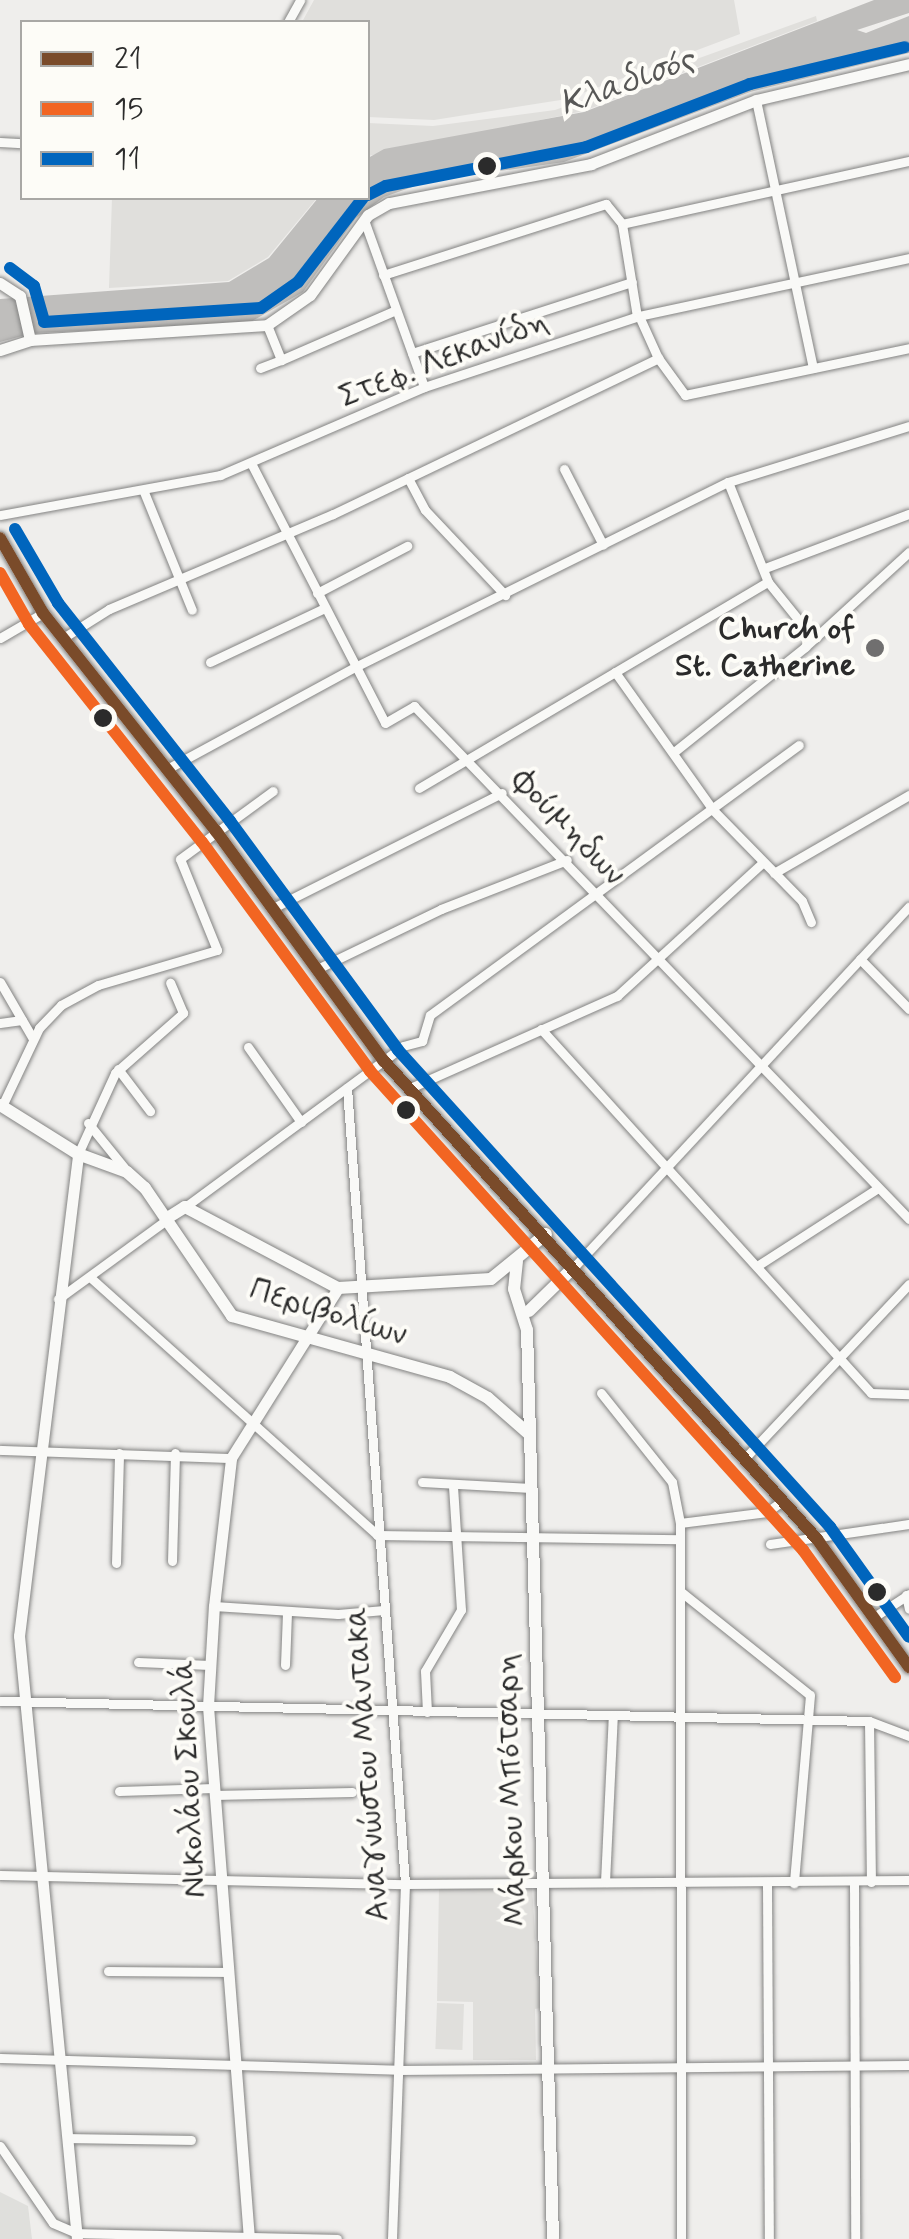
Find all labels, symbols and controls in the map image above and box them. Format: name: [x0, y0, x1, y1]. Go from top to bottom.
legend: [20, 20, 370, 200]
water label: Κλαδισός: [554, 38, 700, 126]
text: 21: [114, 40, 142, 79]
text: 15: [114, 90, 143, 129]
text: 11: [114, 140, 140, 179]
unlabelled marker: [477, 156, 497, 176]
street label: Στεφ. Λεκανίδη: [334, 303, 554, 417]
place label: Church of St. Catherine: [675, 611, 855, 686]
marker: Church of St. Catherine: [864, 637, 886, 659]
unlabelled marker: [93, 708, 113, 728]
street label: Φούμηδων: [503, 762, 633, 894]
unlabelled marker: [396, 1100, 416, 1120]
street label: Περιβολίων: [245, 1271, 411, 1355]
unlabelled marker: [867, 1582, 887, 1602]
street label: Αναγνώστου Μάντακα: [338, 1605, 398, 1923]
street label: Μάρκου Μπότσαρη: [488, 1653, 536, 1927]
street label: Νικολάου Σκουλά: [165, 1659, 215, 1899]

